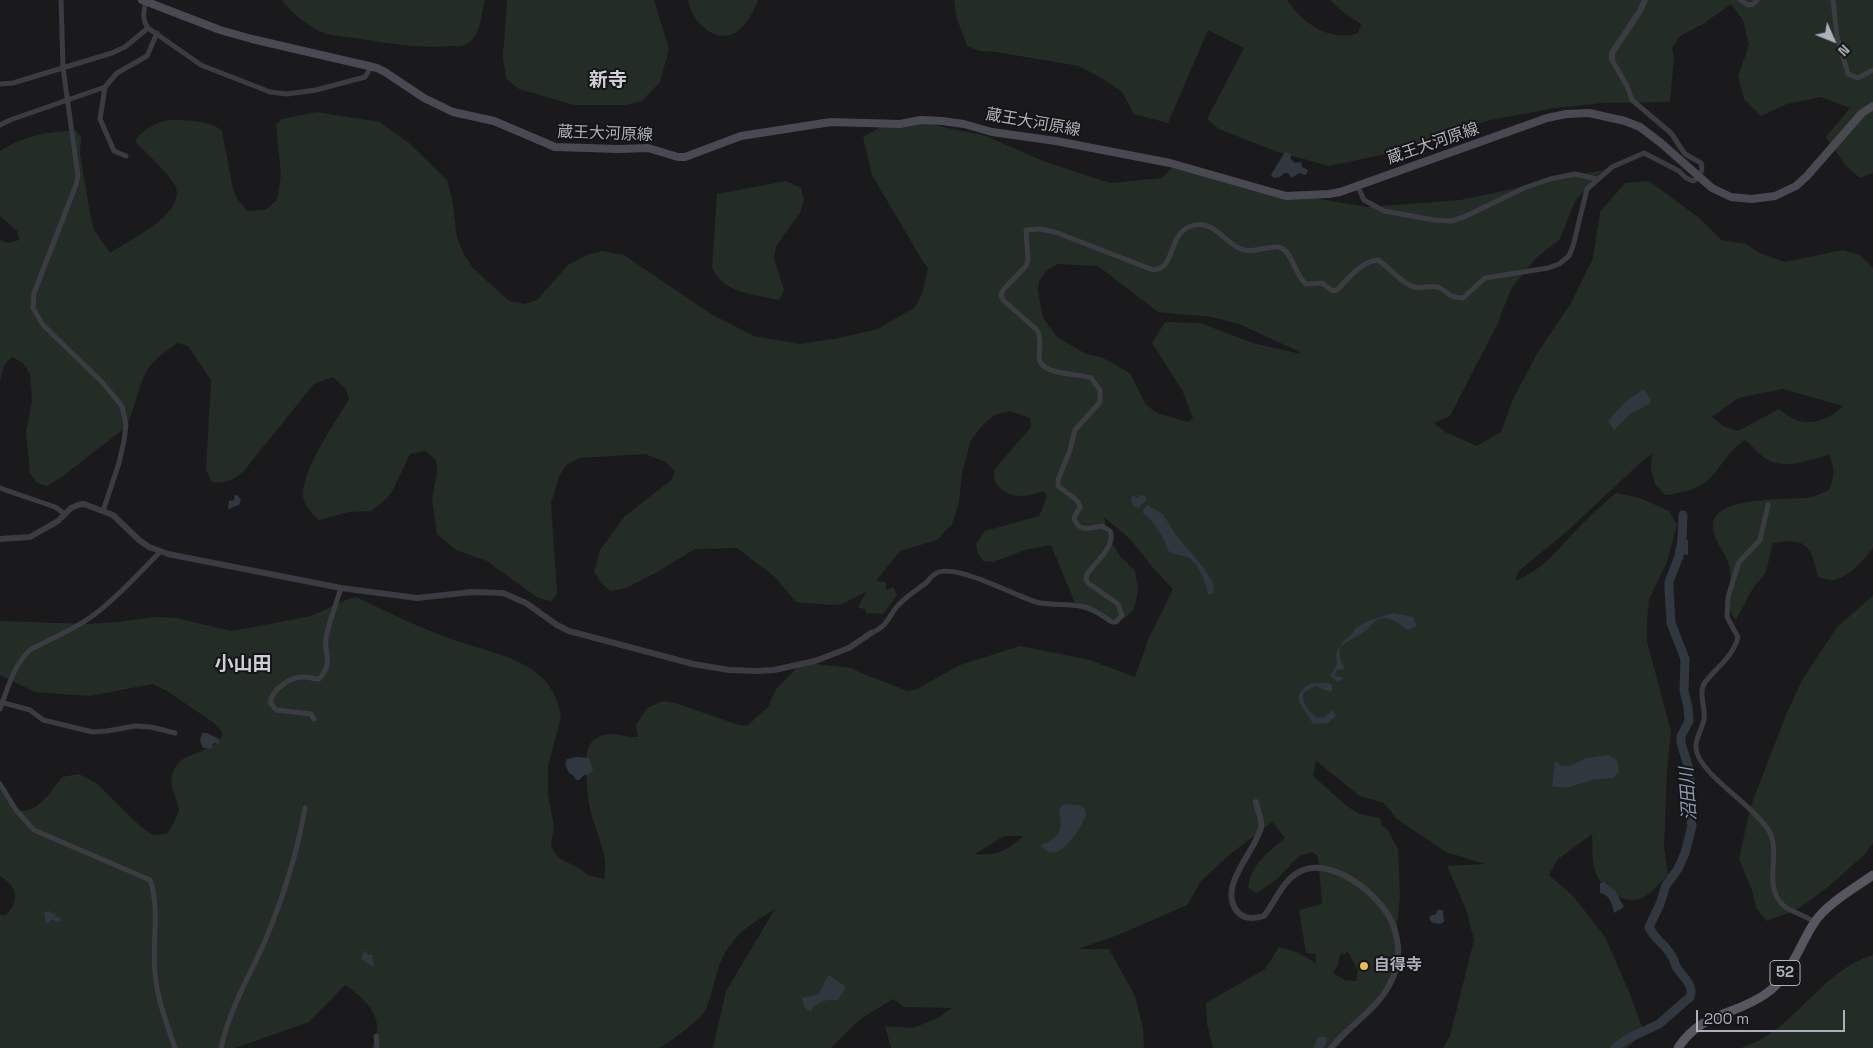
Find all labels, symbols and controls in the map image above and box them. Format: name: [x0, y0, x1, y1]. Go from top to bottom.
north arrow: [1808, 15, 1858, 65]
text: N: [1834, 41, 1854, 60]
district label: 新寺: [589, 70, 627, 92]
street label: 蔵王大河原線: [984, 105, 1082, 141]
street label: 蔵王大河原線: [1384, 119, 1482, 169]
street label: 蔵王大河原線: [557, 123, 653, 145]
district label: 小山田: [215, 654, 271, 676]
water label: 沼田川: [1676, 766, 1702, 822]
place label: 自得寺: [1374, 956, 1422, 976]
marker: 自得寺: [1358, 960, 1370, 972]
road number: 52: [1770, 960, 1800, 986]
scale bar: [1698, 1000, 1847, 1032]
text: 200 m: [1704, 1009, 1749, 1028]

